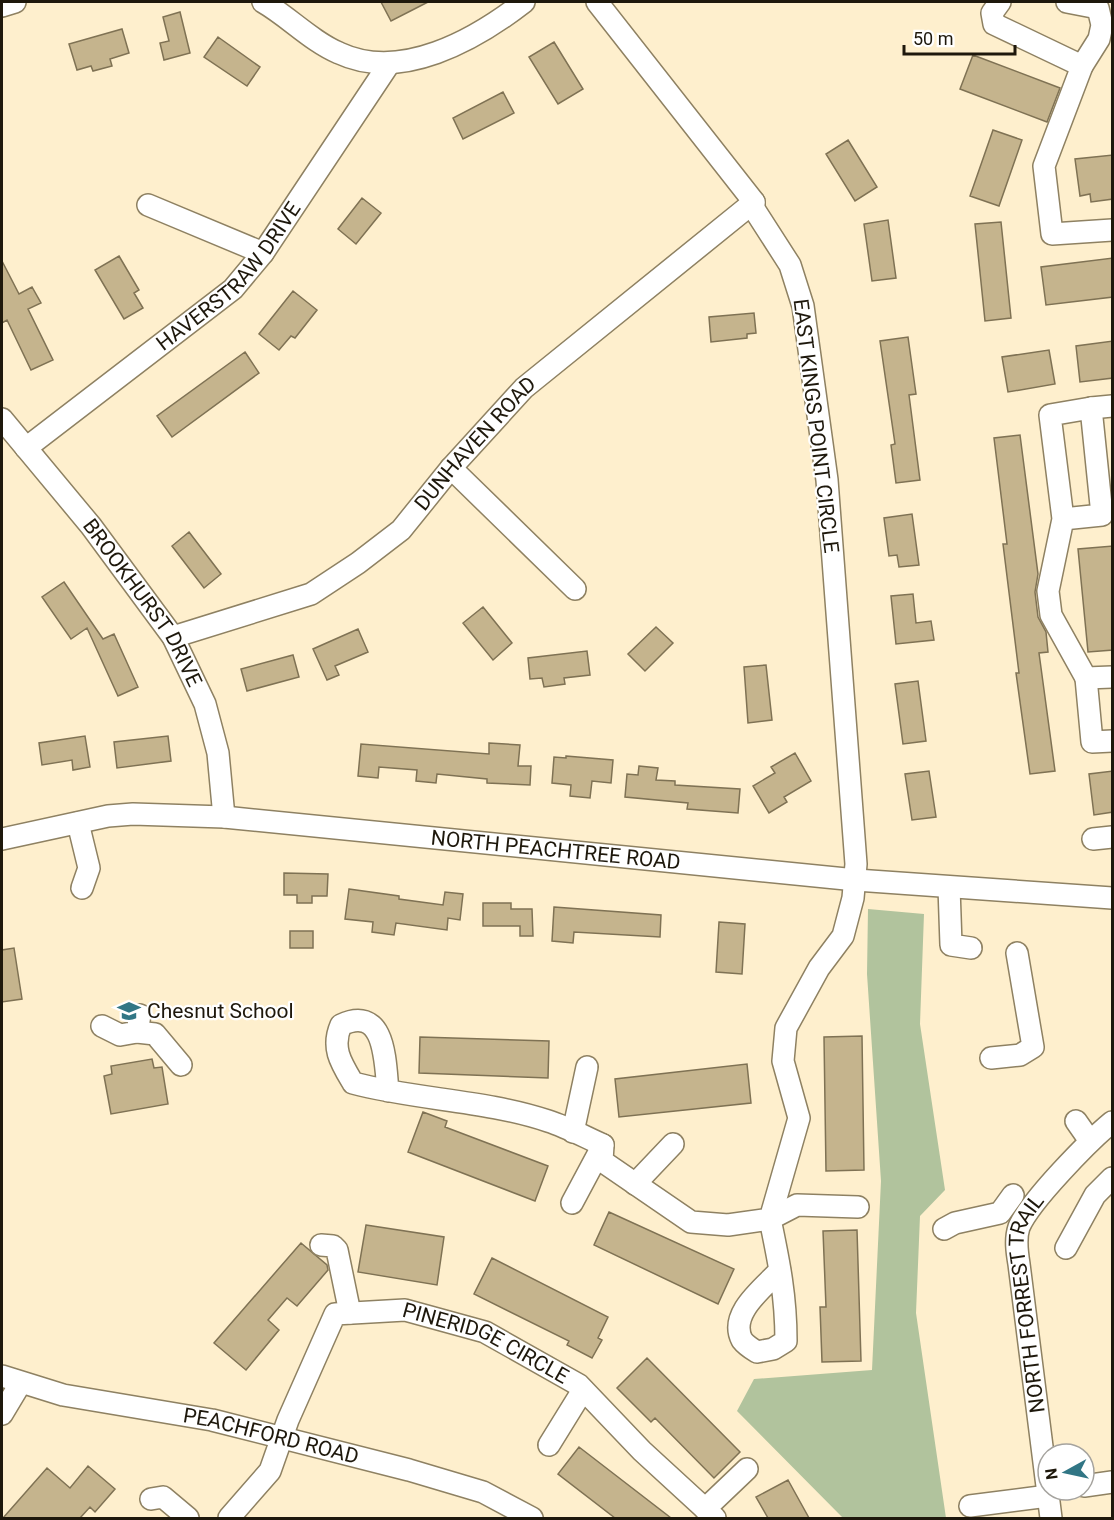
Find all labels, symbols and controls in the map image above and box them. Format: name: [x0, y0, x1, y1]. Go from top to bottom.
scale bar: [904, 18, 1015, 56]
text: 50 m: [913, 28, 953, 49]
street label: HAVERSTRAW DRIVE: [152, 198, 305, 355]
street label: EAST KINGS POINT CIRCLE: [788, 298, 844, 555]
street label: DUNHAVEN ROAD: [410, 372, 540, 515]
street label: BROOKHURST DRIVE: [78, 514, 207, 690]
street label: NORTH PEACHTREE ROAD: [430, 826, 682, 874]
school or university icon: Chesnut School: [116, 998, 142, 1024]
place label: Chesnut School: [147, 999, 294, 1023]
street label: NORTH FORREST TRAIL: [1005, 1189, 1050, 1414]
street label: PINERIDGE CIRCLE: [400, 1298, 573, 1389]
street label: PEACHFORD ROAD: [181, 1403, 361, 1469]
north arrow: [1036, 1442, 1096, 1502]
text: N: [1041, 1467, 1062, 1481]

